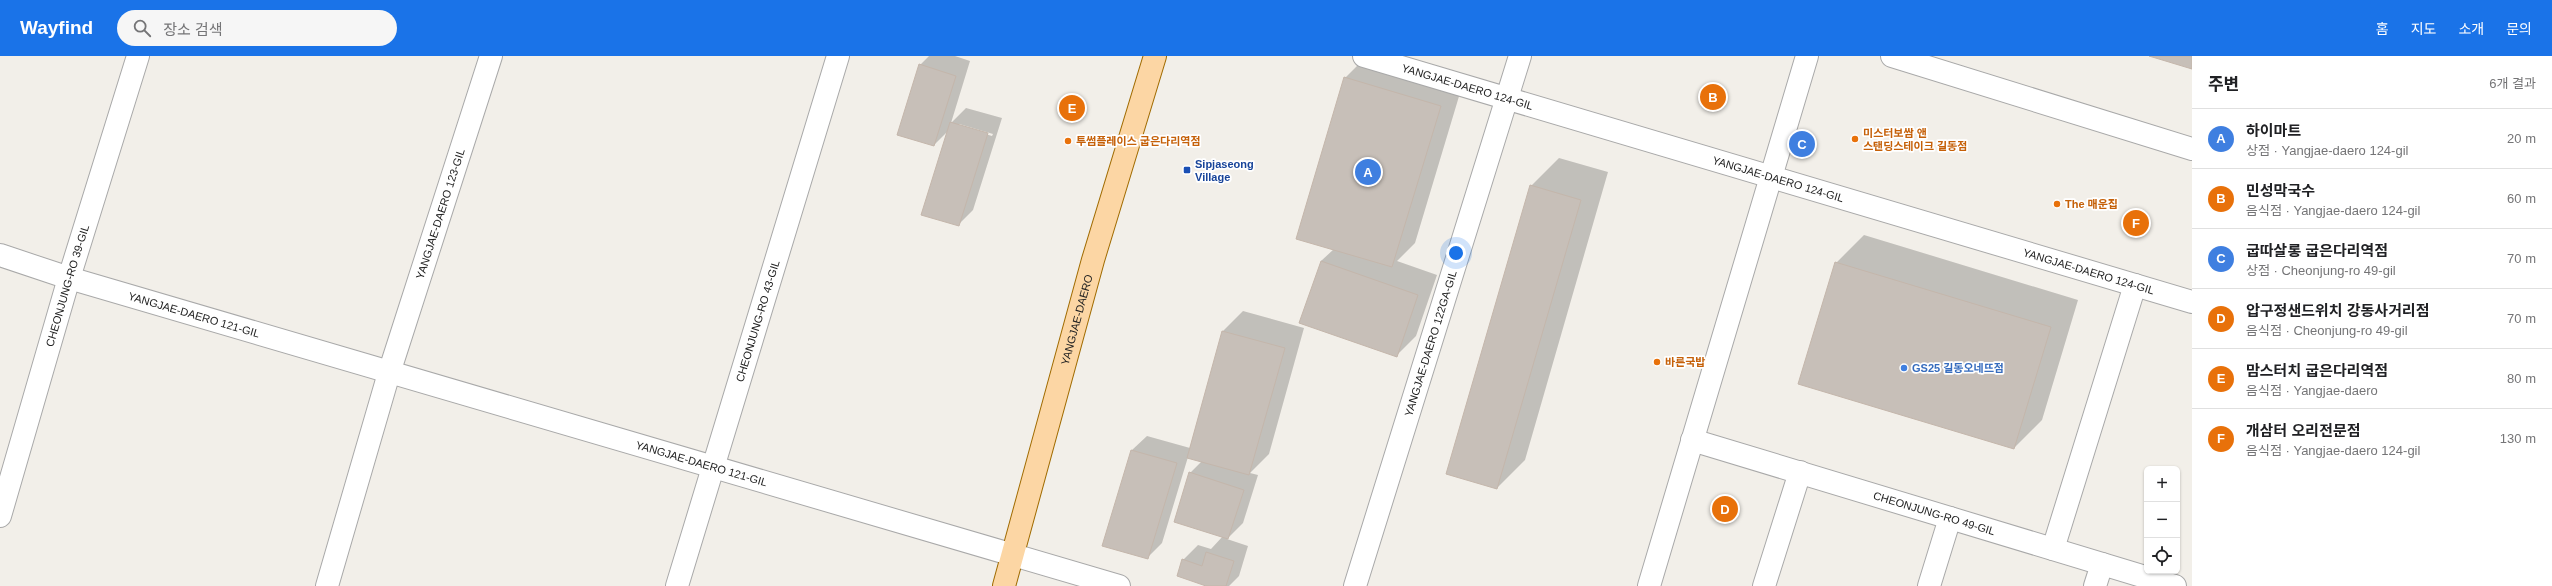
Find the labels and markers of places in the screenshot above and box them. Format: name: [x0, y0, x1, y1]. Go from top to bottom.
pin: B: [1700, 82, 1726, 112]
pin: E: [1059, 93, 1085, 123]
place label: 미스터보쌈 앤 스탠딩스테이크 길동점: [1863, 127, 1967, 152]
pin: C: [1789, 129, 1815, 159]
marker: 미스터보쌈 앤 스탠딩스테이크 길동점: [1850, 134, 1860, 144]
place label: 투썸플레이스 굽은다리역점: [1076, 135, 1201, 147]
marker: 투썸플레이스 굽은다리역점: [1063, 136, 1073, 146]
pin: A: [1355, 157, 1381, 187]
place label: Sipjaseong Village: [1195, 158, 1254, 183]
marker: Sipjaseong Village: [1182, 165, 1192, 175]
place label: The 매운집: [2065, 198, 2118, 210]
marker: The 매운집: [2052, 199, 2062, 209]
pin: F: [2123, 208, 2149, 238]
place label: 바른국밥: [1665, 356, 1705, 368]
marker: 바른국밥: [1652, 357, 1662, 367]
place label: GS25 길동오네뜨점: [1912, 362, 2004, 374]
marker: GS25 길동오네뜨점: [1899, 363, 1909, 373]
pin: D: [1712, 494, 1738, 524]

